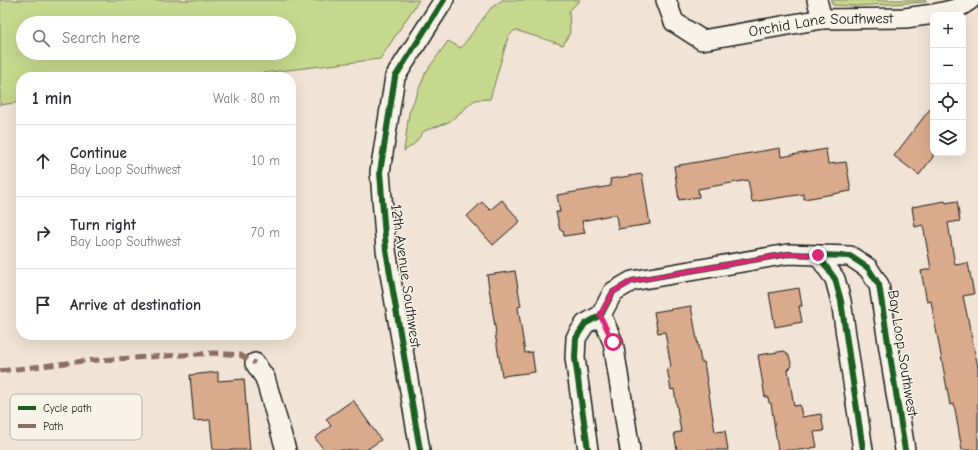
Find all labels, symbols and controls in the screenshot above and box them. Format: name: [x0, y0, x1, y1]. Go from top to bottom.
street label: Orchid Lane Southwest: [747, 9, 894, 41]
map controls: [930, 12, 966, 156]
button: +: [930, 12, 966, 48]
search box: [16, 16, 296, 60]
icon: search: [30, 27, 52, 49]
text: Search here: [62, 29, 140, 47]
button: −: [930, 48, 966, 84]
button: locate: [930, 84, 966, 120]
text: 1 min: [32, 89, 72, 108]
text: Walk · 80 m: [213, 91, 280, 106]
button: layers: [930, 120, 966, 156]
text: Continue: [70, 144, 127, 162]
icon: ahead: [32, 150, 54, 172]
text: 10 m: [252, 153, 280, 168]
text: Bay Loop Southwest: [70, 162, 181, 177]
street label: 12th Avenue Southwest: [387, 203, 425, 350]
text: Turn right: [70, 216, 136, 234]
icon: right: [32, 222, 54, 244]
text: 70 m: [251, 225, 280, 240]
text: Bay Loop Southwest: [70, 234, 181, 249]
route end: [809, 246, 827, 264]
street label: Bay Loop Southwest: [884, 288, 922, 418]
icon: arrive: [32, 294, 54, 316]
text: Arrive at destination: [70, 296, 201, 314]
route start: [604, 333, 622, 351]
legend: [10, 394, 142, 440]
text: Cycle path: [43, 402, 92, 415]
text: Path: [43, 420, 64, 433]

